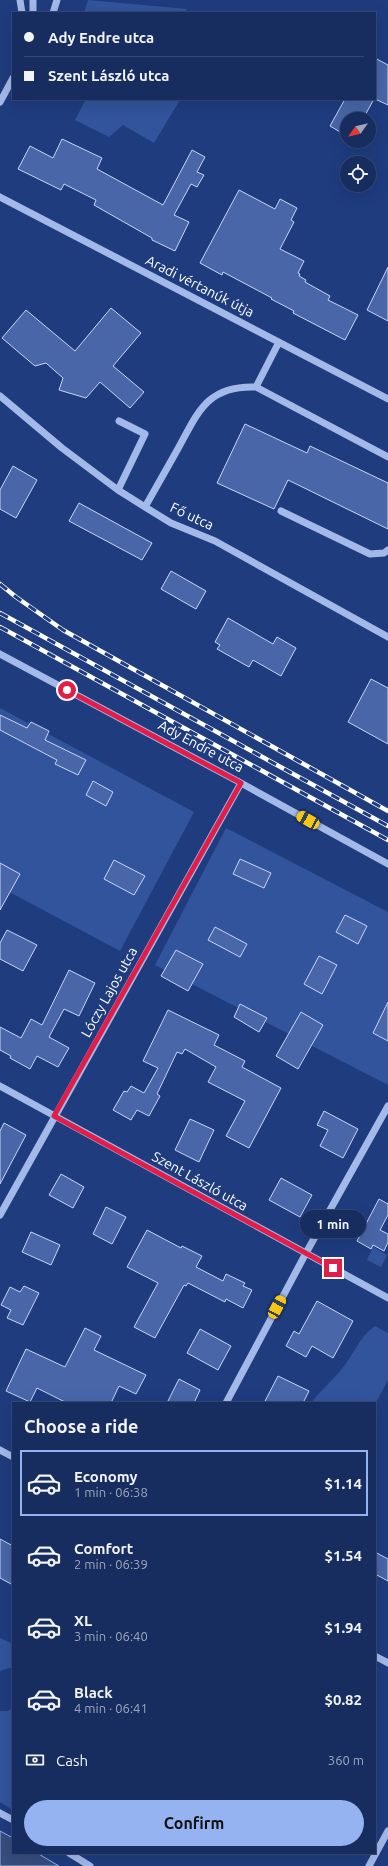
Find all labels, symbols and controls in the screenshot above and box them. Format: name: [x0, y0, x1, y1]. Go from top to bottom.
text: Ady Endre utca: [48, 29, 154, 46]
text: Szent László utca: [48, 67, 169, 84]
north arrow: [340, 112, 376, 148]
map controls: [340, 112, 376, 192]
button: locate: [340, 156, 376, 192]
street label: Aradi vértanúk útja: [143, 252, 257, 320]
street label: Fő utca: [168, 499, 216, 533]
route start: [58, 681, 76, 699]
street label: Ady Endre utca: [155, 717, 247, 775]
car: [295, 809, 321, 831]
street label: Lóczy Lajos utca: [78, 944, 140, 1040]
street label: Szent László utca: [149, 1148, 251, 1214]
callout: 1 min: [300, 1210, 366, 1238]
text: 1 min: [317, 1217, 349, 1231]
route end: [324, 1259, 342, 1277]
car: [266, 1294, 288, 1320]
text: Choose a ride: [24, 1416, 138, 1436]
icon: car: [26, 1465, 62, 1501]
text: Economy: [74, 1468, 138, 1485]
text: $1.14: [324, 1475, 362, 1492]
text: 1 min · 06:38: [74, 1485, 148, 1499]
icon: car: [26, 1537, 62, 1573]
text: Comfort: [74, 1540, 133, 1557]
text: $1.54: [324, 1547, 362, 1564]
text: 2 min · 06:39: [74, 1557, 148, 1571]
icon: car: [26, 1609, 62, 1645]
text: XL: [74, 1612, 92, 1629]
text: $1.94: [324, 1619, 362, 1636]
text: 3 min · 06:40: [74, 1629, 148, 1643]
icon: car: [26, 1681, 62, 1717]
text: Black: [74, 1684, 113, 1701]
text: $0.82: [324, 1691, 362, 1708]
text: 4 min · 06:41: [74, 1701, 148, 1715]
icon: cash: [24, 1749, 46, 1771]
text: Cash: [56, 1752, 88, 1769]
text: 360 m: [328, 1753, 364, 1767]
button: Confirm: [24, 1800, 364, 1846]

